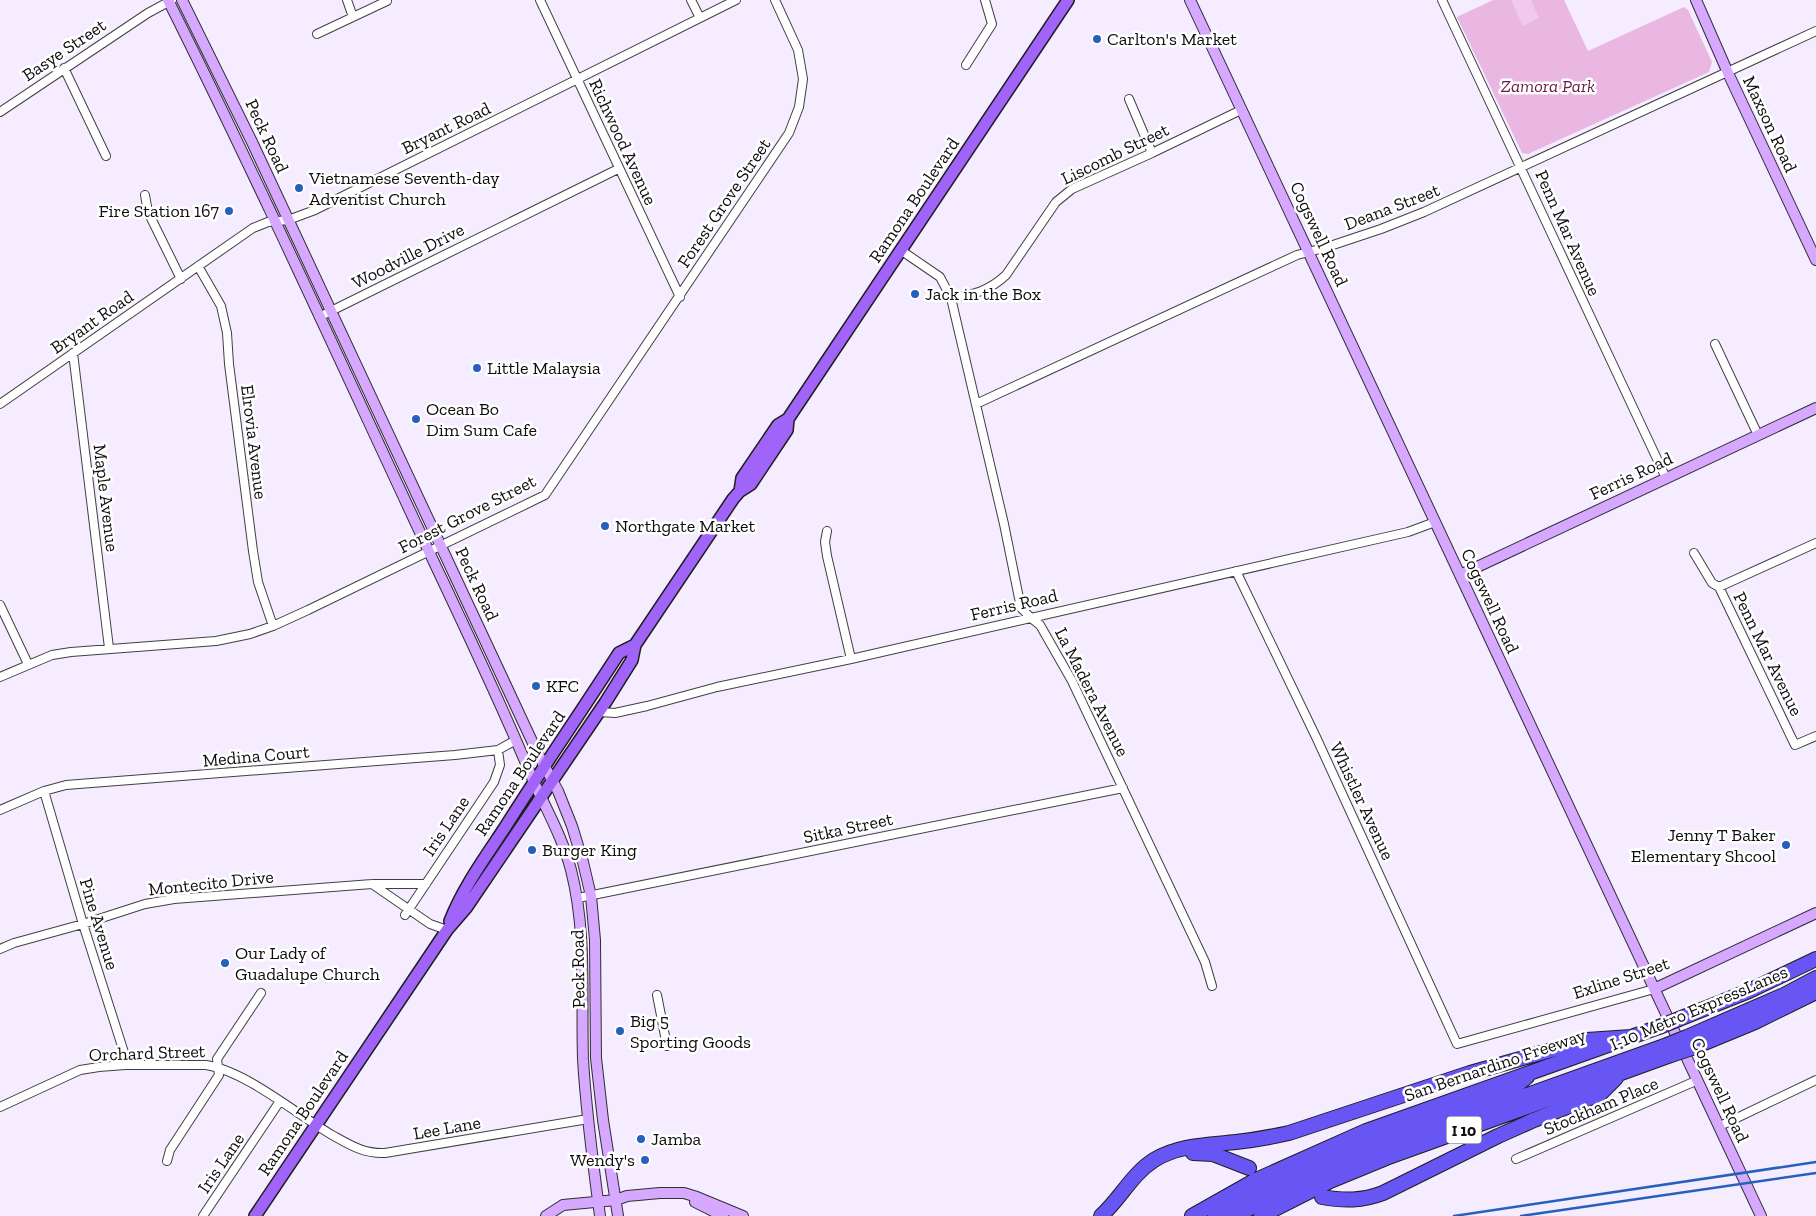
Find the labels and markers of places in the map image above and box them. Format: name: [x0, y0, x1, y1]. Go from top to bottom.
place label: Carlton's Market: [1107, 28, 1237, 50]
marker: Carlton's Market: [1091, 33, 1103, 45]
place label: Vietnamese Seventh-day Adventist Church: [308, 167, 500, 210]
marker: Vietnamese Seventh-day Adventist Church: [293, 182, 305, 194]
place label: Fire Station 167: [99, 200, 220, 222]
marker: Fire Station 167: [223, 205, 235, 217]
place label: Jack in the Box: [925, 283, 1041, 305]
marker: Jack in the Box: [909, 288, 921, 300]
place label: Little Malaysia: [487, 357, 601, 379]
marker: Little Malaysia: [471, 362, 483, 374]
place label: Ocean Bo Dim Sum Cafe: [426, 398, 537, 441]
marker: Ocean Bo Dim Sum Cafe: [410, 413, 422, 425]
place label: Northgate Market: [615, 515, 756, 537]
marker: Northgate Market: [599, 520, 611, 532]
place label: KFC: [546, 675, 579, 697]
marker: KFC: [530, 680, 542, 692]
place label: Jenny T Baker Elementary Shcool: [1631, 824, 1776, 867]
place label: Burger King: [542, 839, 637, 861]
marker: Jenny T Baker Elementary Shcool: [1780, 839, 1792, 851]
marker: Burger King: [526, 844, 538, 856]
place label: Our Lady of Guadalupe Church: [235, 942, 380, 985]
marker: Our Lady of Guadalupe Church: [219, 957, 231, 969]
place label: Big 5 Sporting Goods: [630, 1010, 751, 1053]
marker: Big 5 Sporting Goods: [614, 1025, 626, 1037]
place label: Jamba: [651, 1128, 702, 1150]
marker: Jamba: [635, 1133, 647, 1145]
place label: Wendy's: [570, 1149, 635, 1171]
marker: Wendy's: [639, 1154, 651, 1166]

